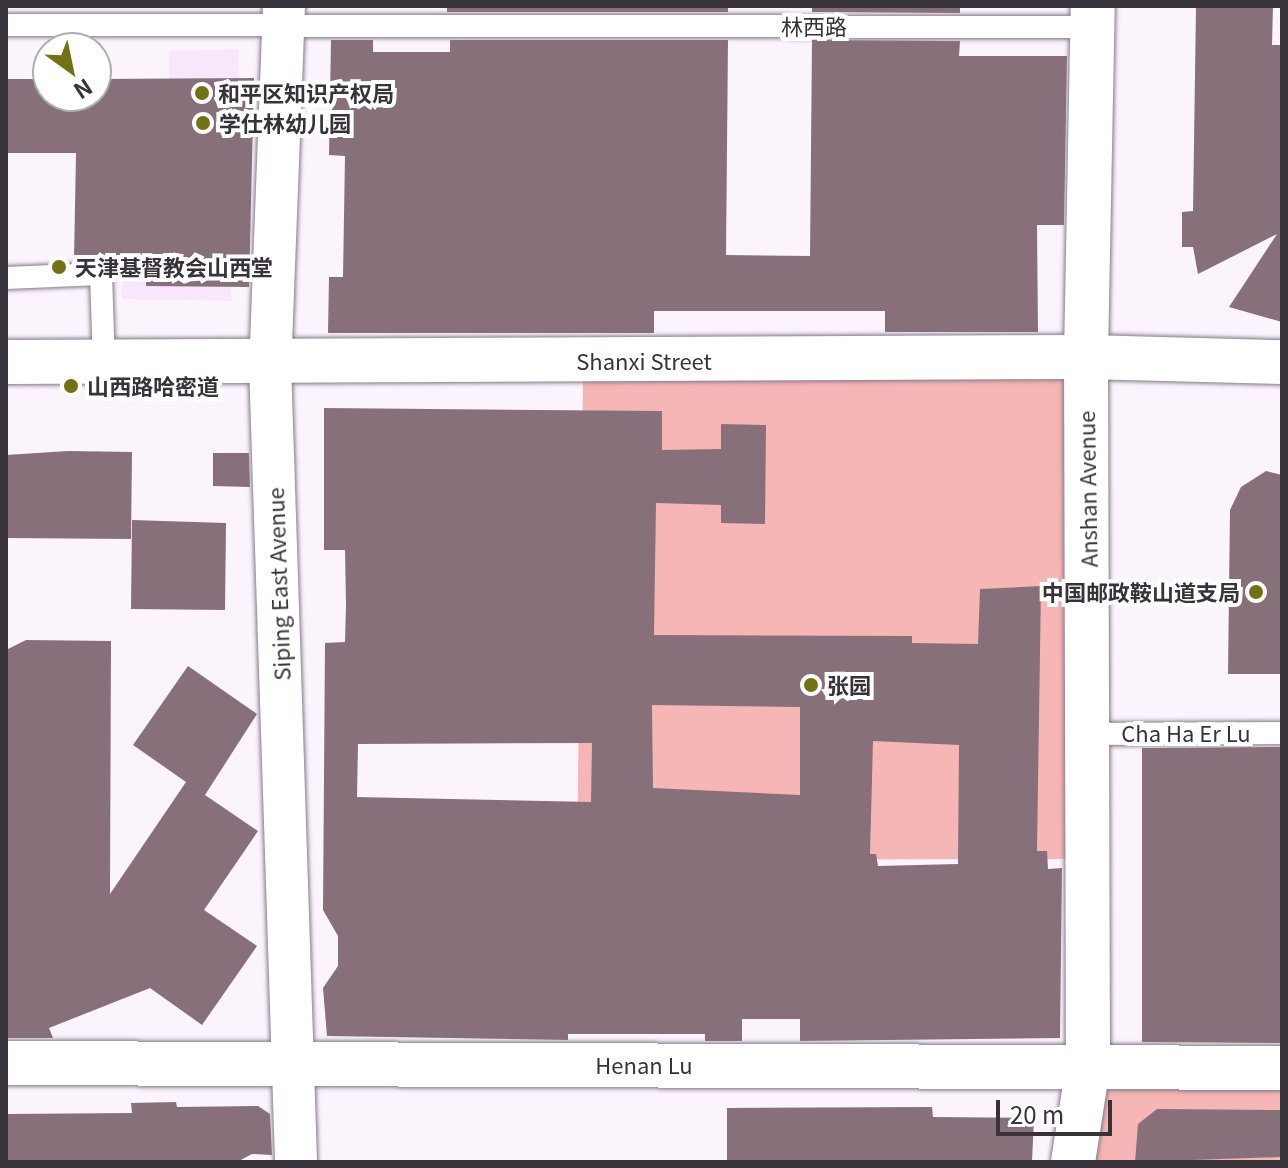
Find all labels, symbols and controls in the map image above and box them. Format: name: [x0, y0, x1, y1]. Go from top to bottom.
street label: 林西路: [781, 13, 847, 39]
north arrow: [32, 32, 112, 112]
text: N: [68, 73, 100, 108]
place label: 和平区知识产权局: [218, 80, 394, 106]
marker: 和平区知识产权局: [193, 84, 211, 102]
place label: 学仕林幼儿园: [219, 110, 351, 136]
marker: 学仕林幼儿园: [194, 114, 212, 132]
place label: 天津基督教会山西堂: [75, 254, 273, 280]
marker: 天津基督教会山西堂: [50, 258, 68, 276]
street label: Shanxi Street: [576, 348, 712, 374]
place label: 山西路哈密道: [87, 373, 219, 399]
marker: 山西路哈密道: [62, 377, 80, 395]
street label: Anshan Avenue: [1072, 410, 1102, 568]
street label: Siping East Avenue: [261, 487, 295, 681]
place label: 中国邮政鞍山道支局: [1042, 579, 1240, 605]
marker: 中国邮政鞍山道支局: [1247, 583, 1265, 601]
place label: 张园: [827, 672, 871, 698]
marker: 张园: [802, 676, 820, 694]
street label: Cha Ha Er Lu: [1121, 720, 1251, 746]
street label: Henan Lu: [595, 1052, 693, 1078]
scale bar: [1000, 1084, 1116, 1134]
text: 20 m: [1010, 1096, 1064, 1131]

